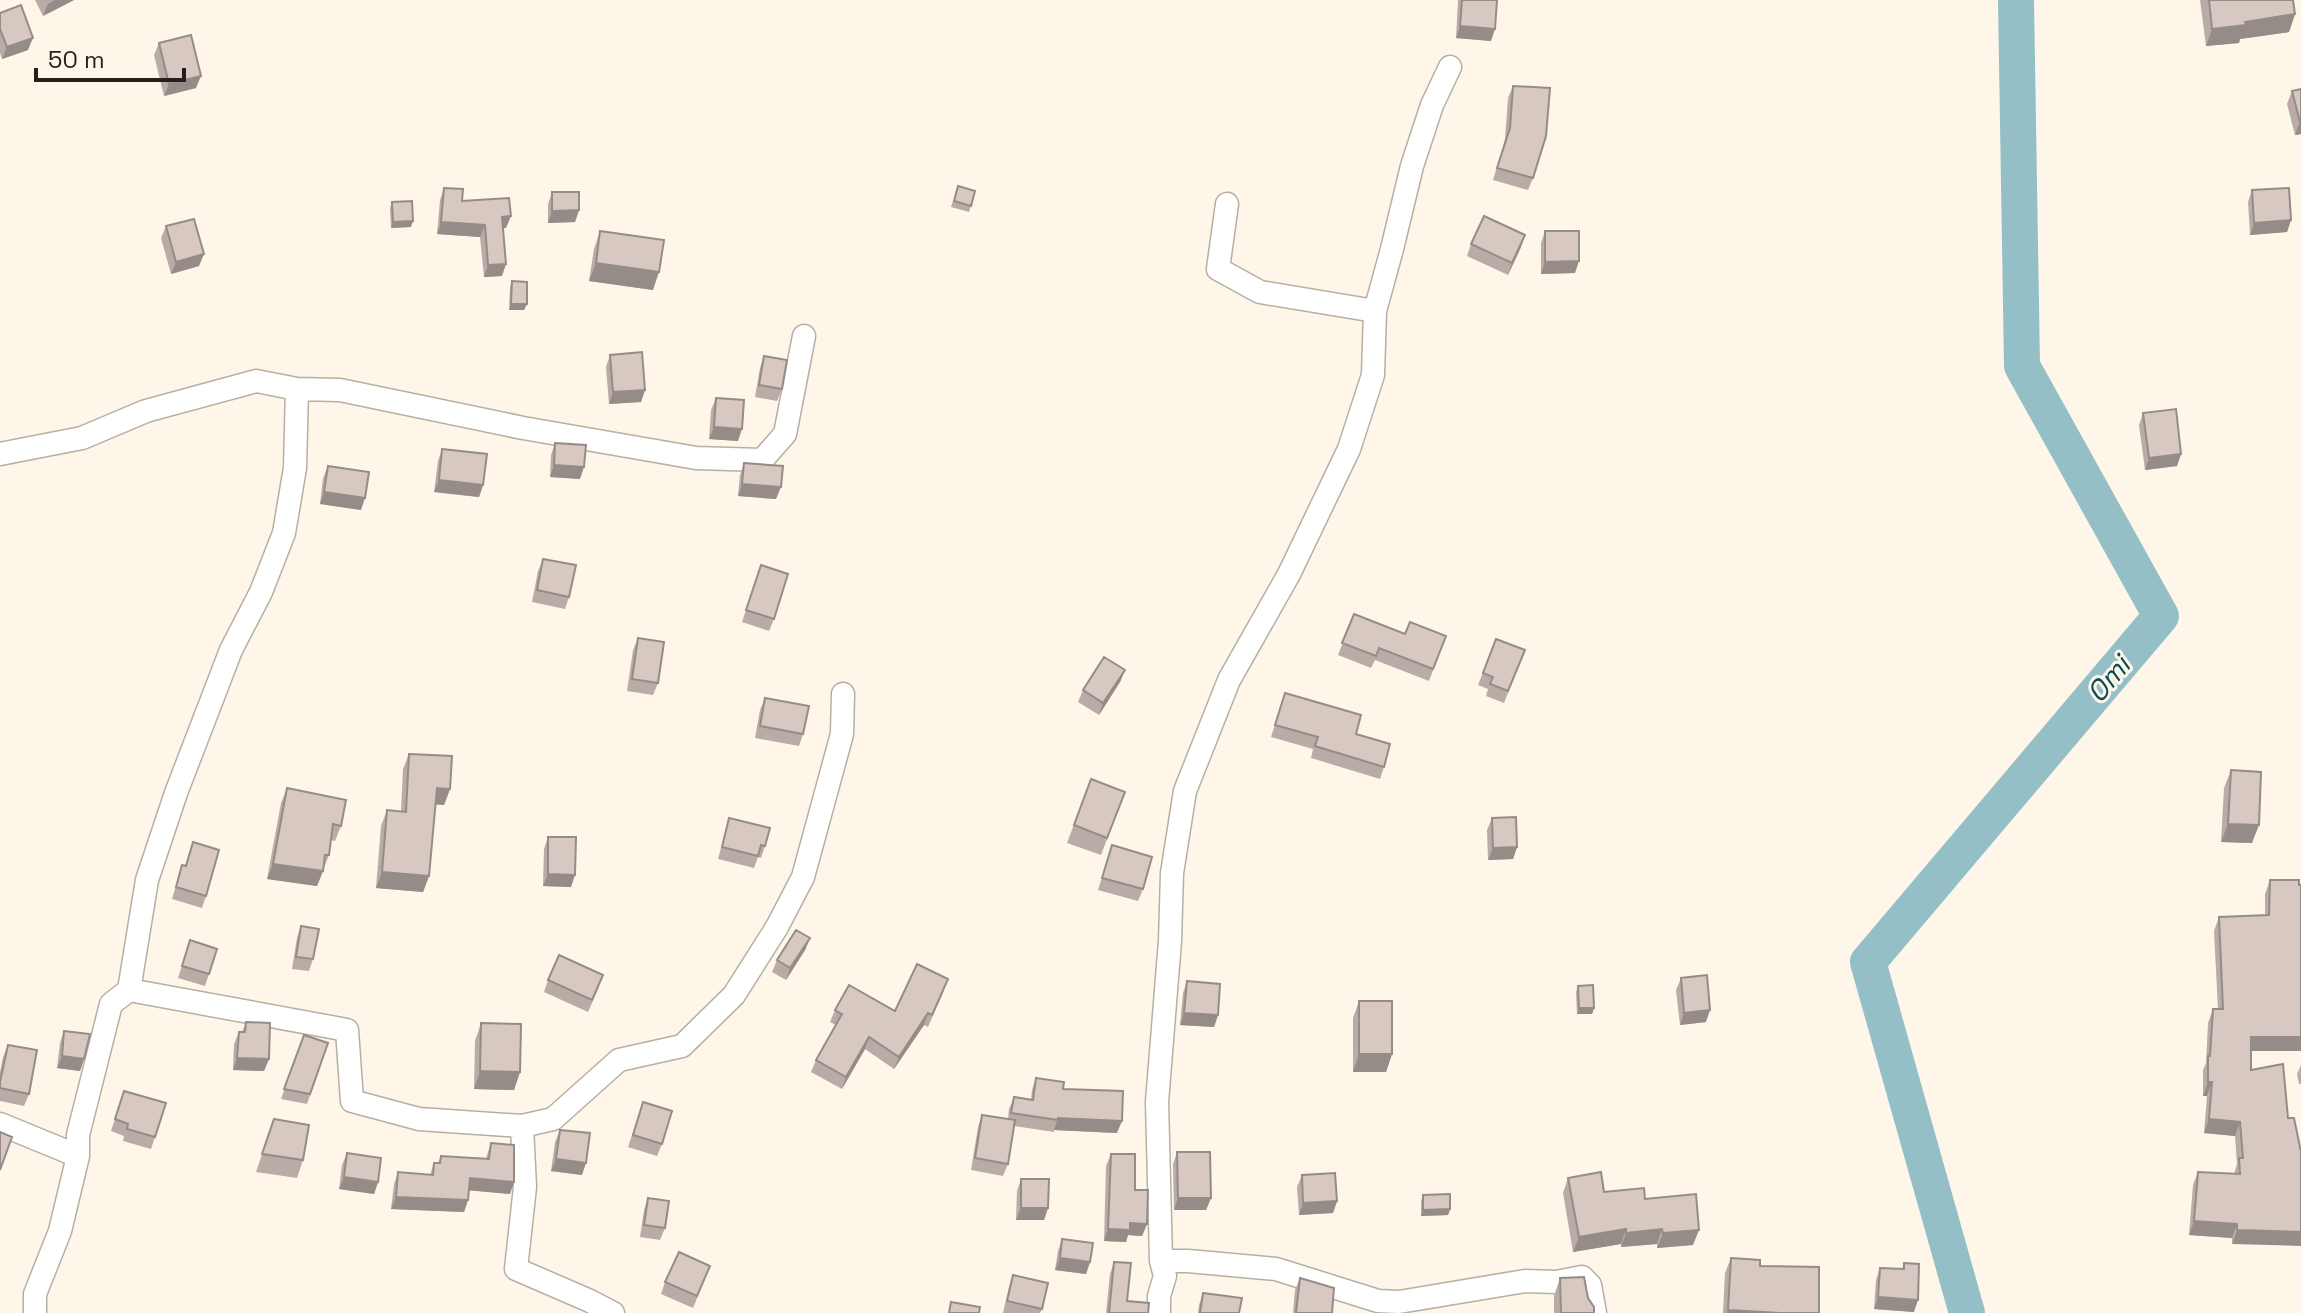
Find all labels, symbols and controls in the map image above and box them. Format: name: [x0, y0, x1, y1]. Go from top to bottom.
scale bar: [36, 32, 184, 82]
text: 50 m: [48, 44, 105, 75]
water label: Omi: [2078, 646, 2140, 710]

